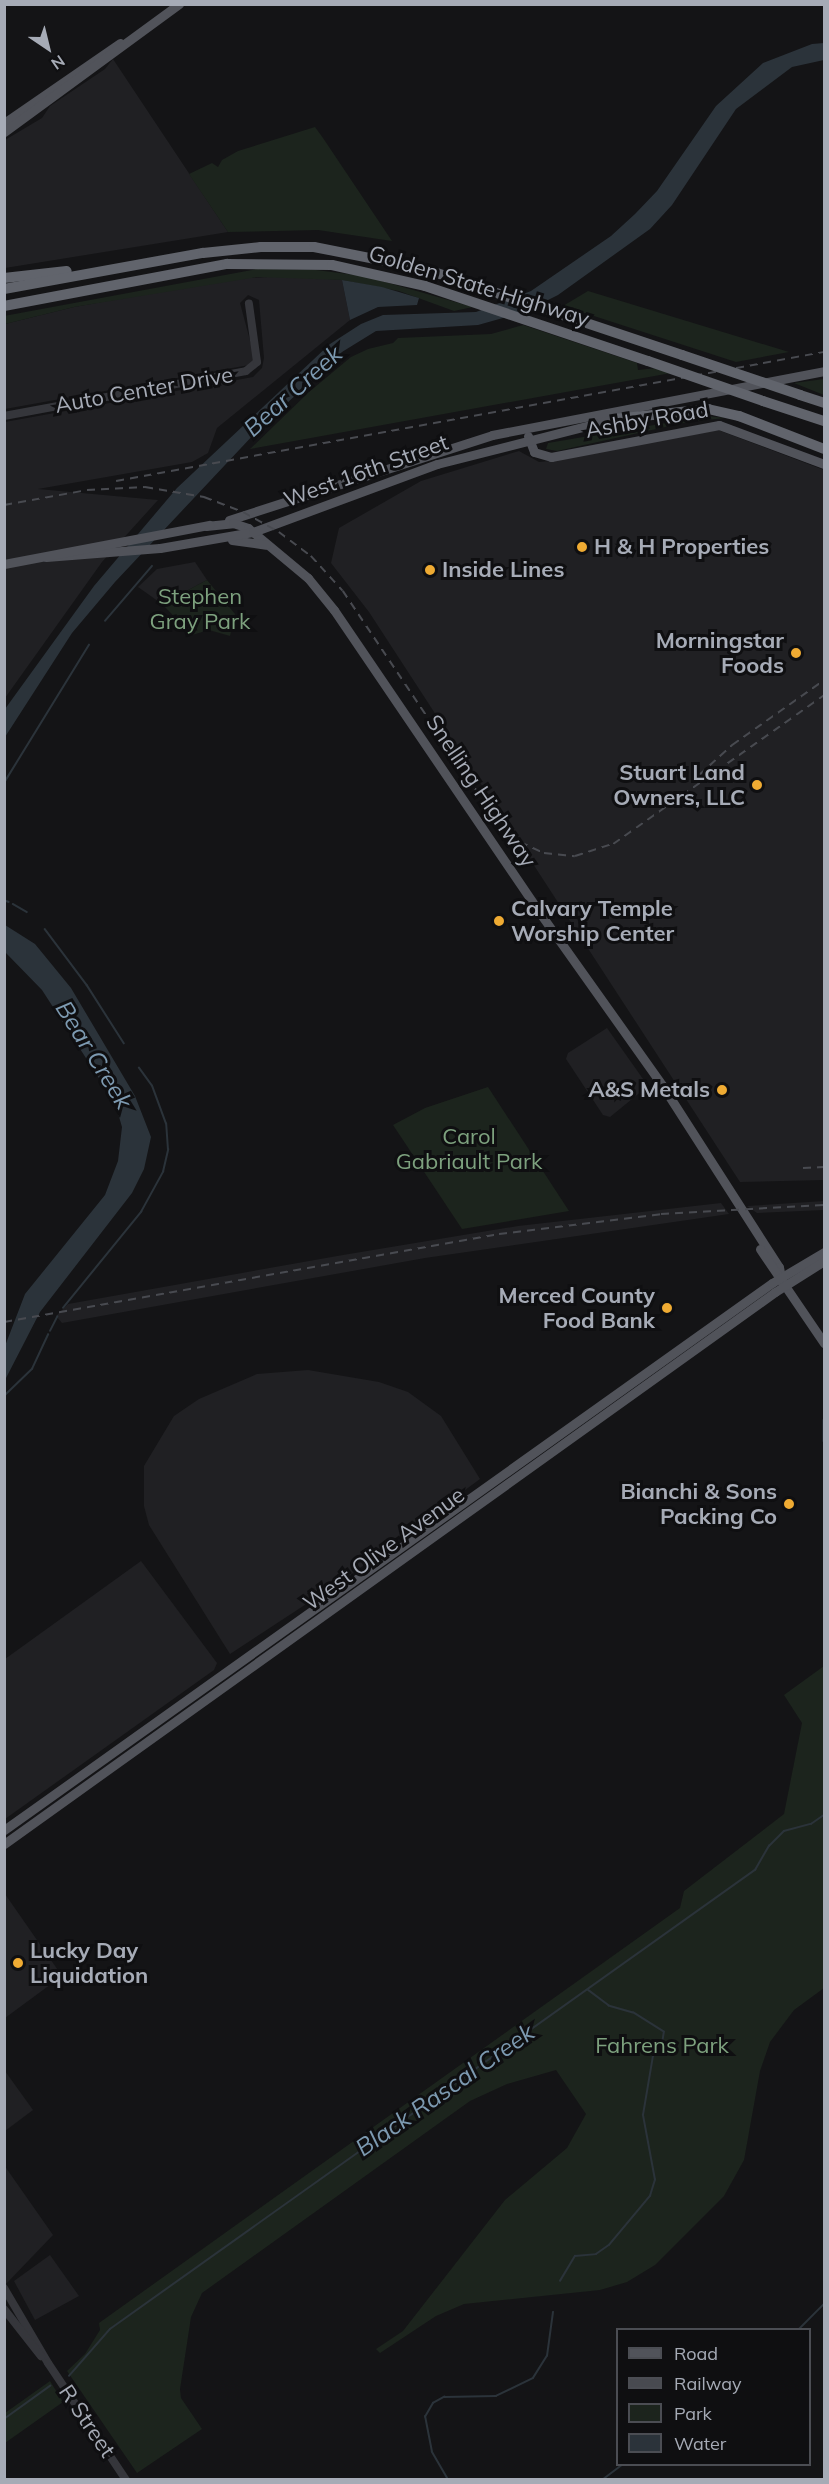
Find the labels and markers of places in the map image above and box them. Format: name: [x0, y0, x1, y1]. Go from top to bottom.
place label: H & H Properties: [594, 534, 769, 560]
marker: H & H Properties: [575, 540, 589, 554]
place label: Inside Lines: [442, 557, 564, 583]
marker: Inside Lines: [423, 563, 437, 577]
place label: Morningstar Foods: [656, 627, 784, 678]
marker: Morningstar Foods: [789, 646, 803, 660]
place label: Stuart Land Owners, LLC: [613, 759, 745, 810]
marker: Stuart Land Owners, LLC: [750, 778, 764, 792]
place label: Calvary Temple Worship Center: [511, 895, 674, 946]
marker: Calvary Temple Worship Center: [492, 914, 506, 928]
place label: A&S Metals: [588, 1077, 710, 1103]
marker: A&S Metals: [715, 1083, 729, 1097]
place label: Merced County Food Bank: [499, 1282, 655, 1334]
marker: Merced County Food Bank: [660, 1301, 674, 1315]
place label: Bianchi & Sons Packing Co: [620, 1478, 777, 1530]
marker: Bianchi & Sons Packing Co: [782, 1497, 796, 1511]
place label: Lucky Day Liquidation: [30, 1937, 148, 1988]
marker: Lucky Day Liquidation: [11, 1956, 25, 1970]

